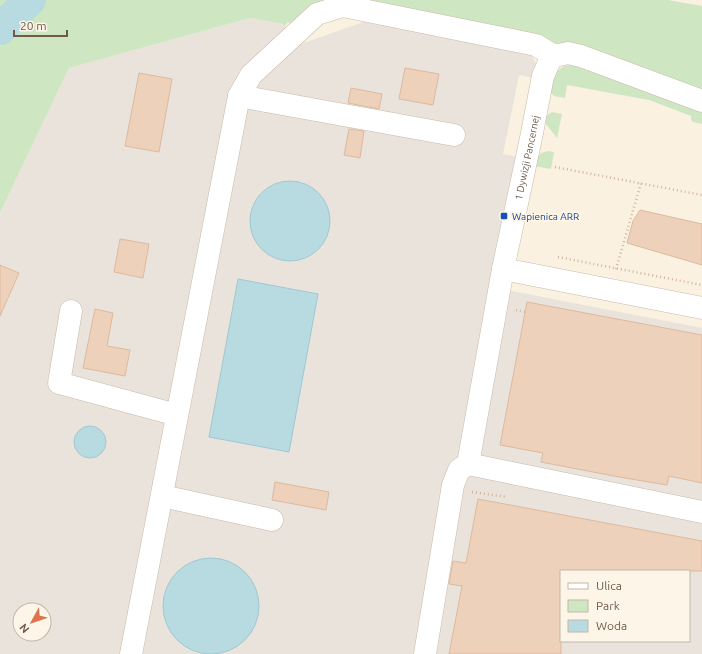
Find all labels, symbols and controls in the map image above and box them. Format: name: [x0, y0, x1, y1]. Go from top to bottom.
scale bar: [14, 12, 67, 38]
text: 20 m: [20, 19, 47, 32]
street label: 1 Dywizji Pancernej: [513, 114, 541, 201]
marker: Wapienica ARR: [499, 211, 509, 221]
place label: Wapienica ARR: [512, 211, 579, 222]
legend: [560, 570, 690, 642]
text: Ulica: [596, 579, 622, 592]
text: Park: [596, 599, 620, 612]
north arrow: [12, 602, 52, 642]
text: Woda: [596, 619, 627, 632]
text: N: [17, 621, 32, 635]

